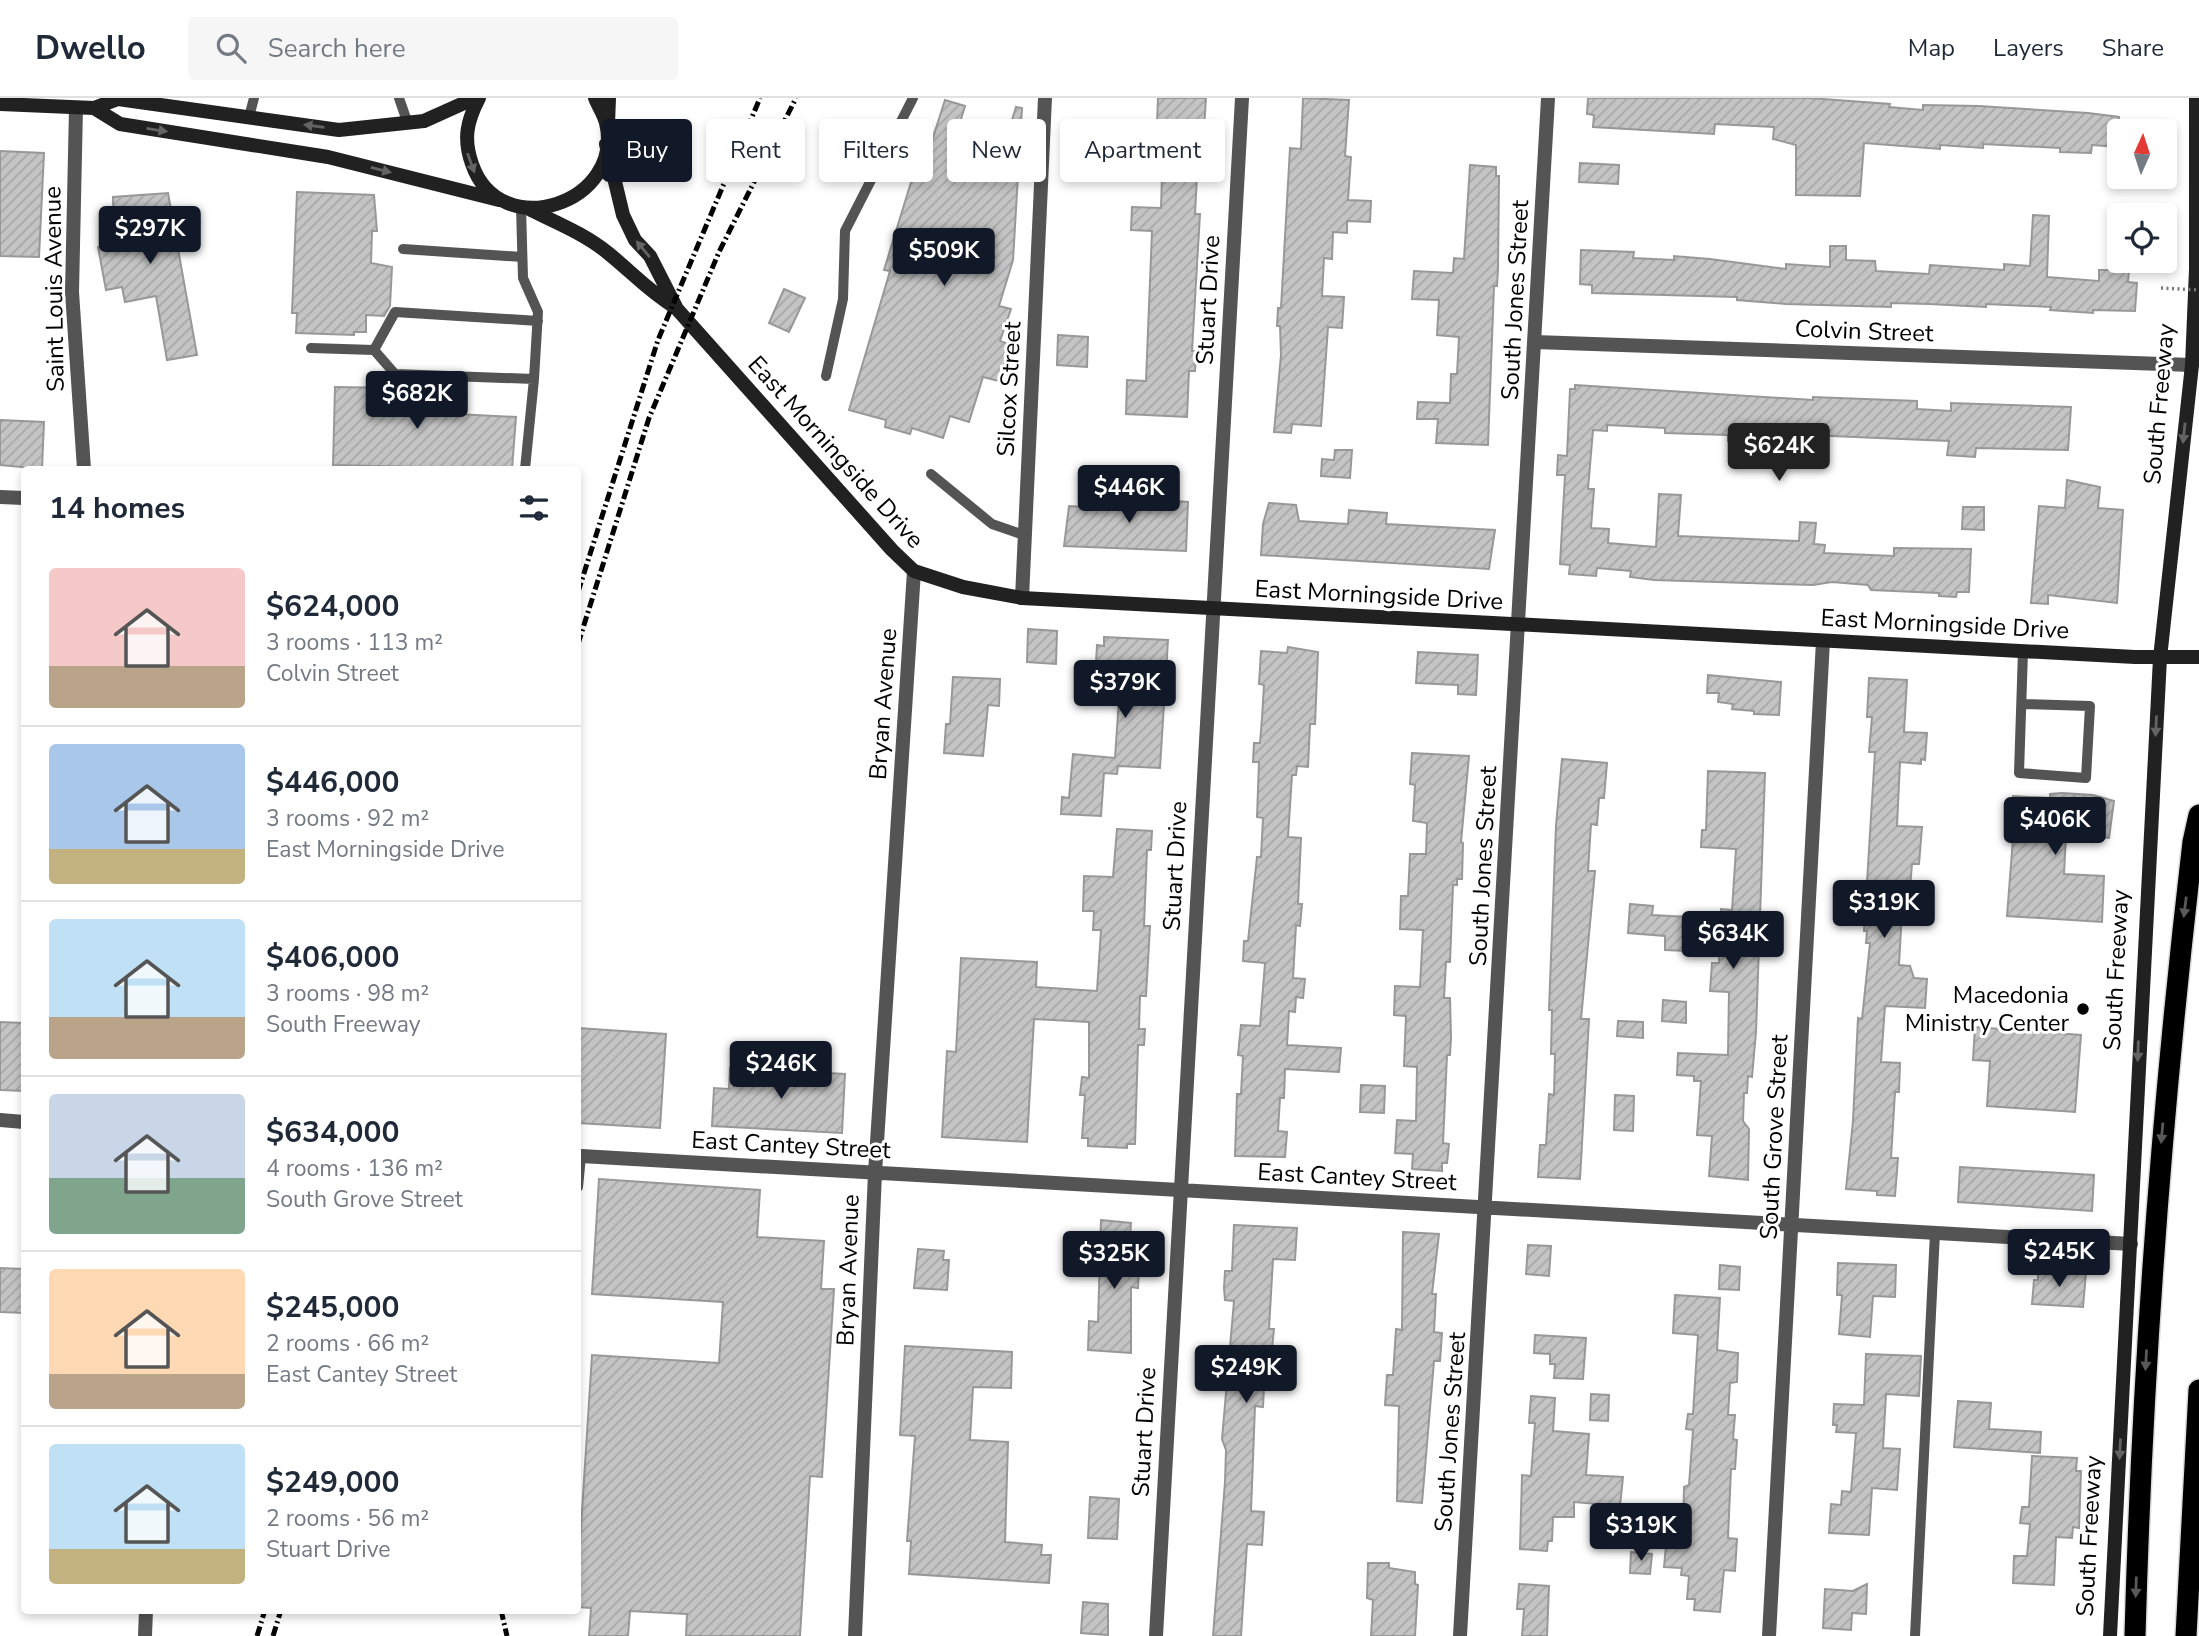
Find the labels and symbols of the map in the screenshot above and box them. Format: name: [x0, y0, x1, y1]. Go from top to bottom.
north arrow: [2107, 119, 2177, 189]
one-way arrow: [303, 120, 325, 131]
one-way arrow: [146, 125, 168, 136]
one-way arrow: [466, 152, 477, 173]
one-way arrow: [370, 165, 392, 176]
street label: Saint Louis Avenue: [36, 186, 72, 392]
street label: South Jones Street: [1494, 198, 1536, 401]
pin: $297K: [101, 206, 199, 266]
pin: $509K: [895, 228, 993, 288]
street label: Stuart Drive: [1189, 234, 1227, 366]
one-way arrow: [636, 241, 651, 258]
street label: Colvin Street: [1794, 313, 1934, 349]
street label: Silcox Street: [989, 320, 1029, 458]
street label: South Freeway: [2136, 322, 2182, 486]
street label: East Morningside Drive: [741, 349, 931, 555]
pin: $682K: [368, 372, 466, 431]
one-way arrow: [2179, 422, 2190, 444]
pin: $624K: [1730, 424, 1828, 483]
pin: $446K: [1080, 466, 1178, 525]
street label: East Morningside Drive: [1254, 573, 1504, 617]
street label: East Morningside Drive: [1820, 602, 2070, 646]
street label: Bryan Avenue: [862, 627, 904, 781]
pin: $379K: [1076, 660, 1174, 720]
one-way arrow: [2150, 715, 2161, 737]
street label: South Jones Street: [1462, 764, 1504, 967]
pin: $406K: [2006, 798, 2104, 857]
street label: Stuart Drive: [1156, 800, 1194, 932]
pin: $319K: [1835, 880, 1933, 940]
street label: South Freeway: [2096, 888, 2136, 1051]
one-way arrow: [2180, 896, 2191, 918]
pin: $634K: [1684, 912, 1782, 971]
place label: Macedonia Ministry Center: [1905, 979, 2069, 1039]
marker: Macedonia Ministry Center: [2075, 1001, 2091, 1017]
street label: South Grove Street: [1753, 1033, 1795, 1240]
one-way arrow: [2132, 1040, 2143, 1062]
pin: $246K: [732, 1042, 830, 1101]
one-way arrow: [2156, 1122, 2167, 1144]
street label: East Cantey Street: [691, 1124, 892, 1166]
street label: East Cantey Street: [1257, 1156, 1458, 1198]
street label: Bryan Avenue: [829, 1194, 867, 1346]
pin: $245K: [2010, 1230, 2108, 1289]
pin: $325K: [1065, 1232, 1163, 1291]
street label: South Jones Street: [1427, 1330, 1473, 1533]
pin: $249K: [1197, 1346, 1295, 1405]
one-way arrow: [2140, 1349, 2151, 1371]
street label: Stuart Drive: [1125, 1366, 1163, 1498]
one-way arrow: [2114, 1439, 2125, 1461]
street label: South Freeway: [2069, 1454, 2109, 1617]
pin: $319K: [1592, 1504, 1690, 1563]
one-way arrow: [2130, 1577, 2142, 1599]

